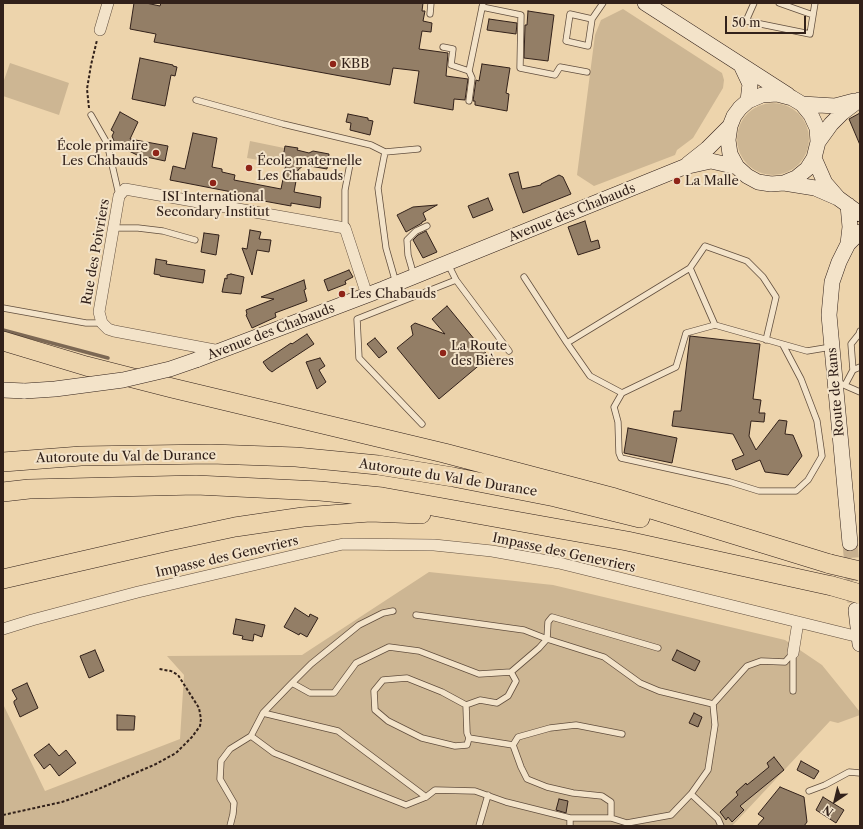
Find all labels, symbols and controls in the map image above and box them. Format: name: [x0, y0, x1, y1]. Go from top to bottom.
scale bar: [727, 8, 808, 34]
text: 50 m: [732, 15, 761, 30]
place label: KBB: [341, 56, 369, 72]
marker: KBB: [328, 59, 338, 69]
place label: École primaire Les Chabauds: [57, 138, 148, 169]
marker: École primaire Les Chabauds: [151, 148, 161, 158]
place label: École maternelle Les Chabauds: [257, 153, 362, 184]
marker: École maternelle Les Chabauds: [244, 163, 254, 173]
place label: La Malle: [685, 173, 739, 189]
marker: La Malle: [672, 176, 682, 186]
marker: ISI International Secondary Institut: [208, 178, 218, 188]
street label: Avenue des Chabauds: [506, 180, 638, 246]
place label: ISI International Secondary Institut: [156, 189, 270, 220]
street label: Rue des Poivriers: [79, 198, 113, 306]
place label: Les Chabauds: [350, 286, 436, 302]
marker: Les Chabauds: [337, 289, 347, 299]
street label: Avenue des Chabauds: [205, 300, 337, 364]
place label: La Route des Bières: [451, 338, 514, 369]
street label: Route de Rans: [824, 347, 848, 437]
marker: La Route des Bières: [438, 348, 448, 358]
street label: Autoroute du Val de Durance: [36, 448, 216, 466]
street label: Autoroute du Val de Durance: [358, 456, 538, 500]
street label: Impasse des Genevriers: [491, 530, 637, 576]
street label: Impasse des Genevriers: [154, 533, 300, 581]
north arrow: [815, 781, 855, 821]
text: N: [820, 802, 836, 819]

